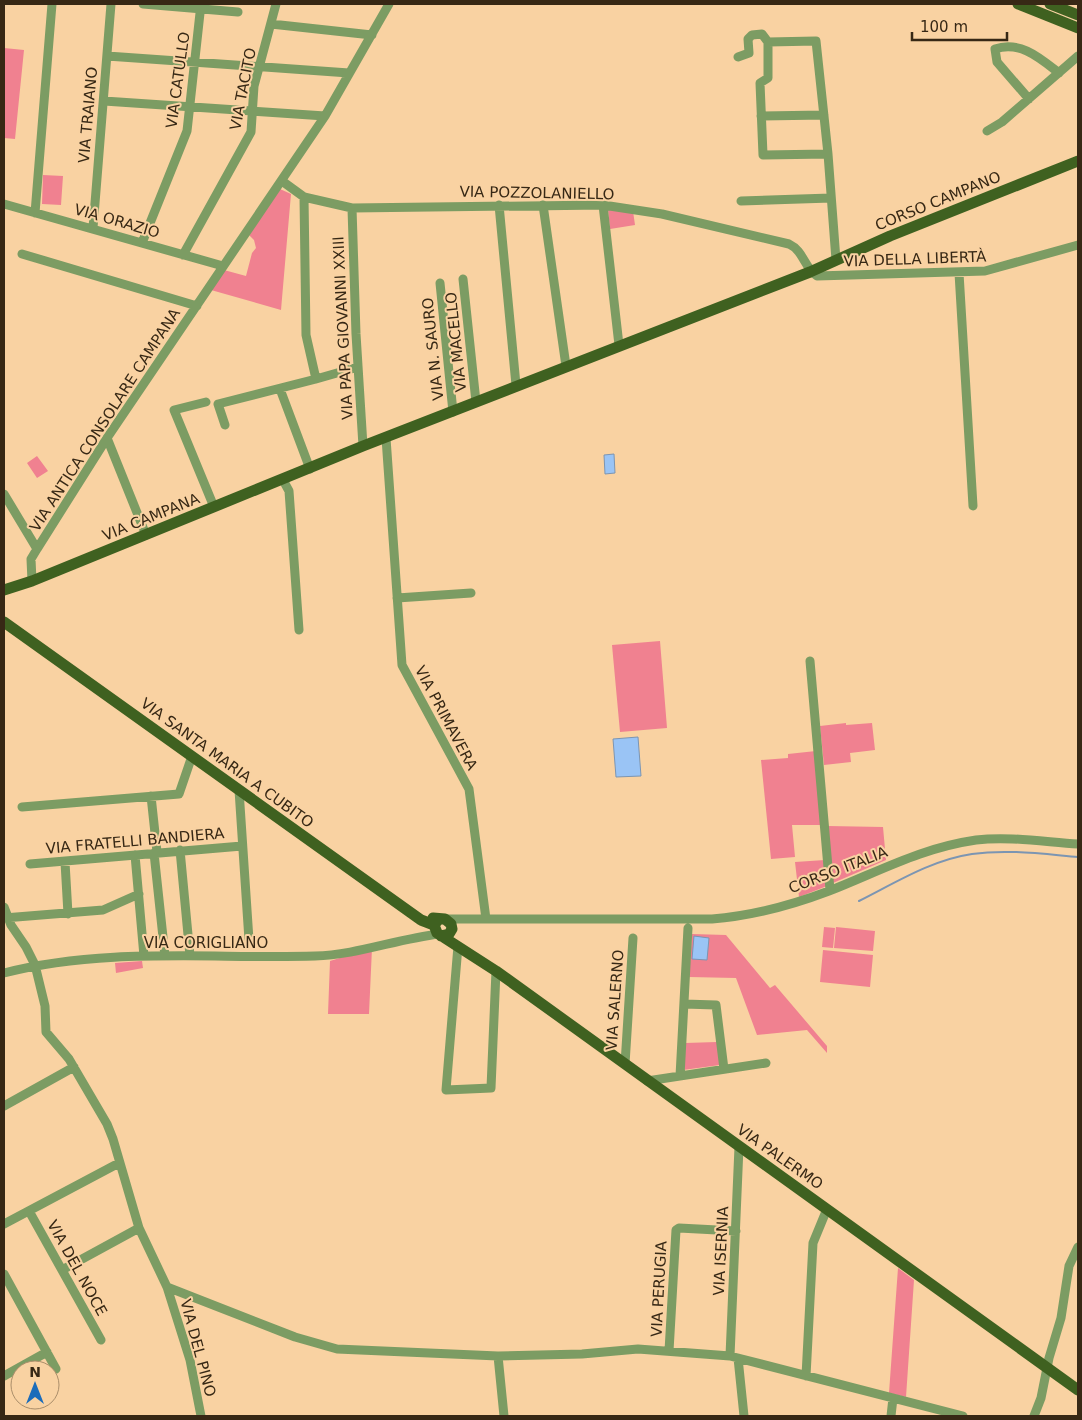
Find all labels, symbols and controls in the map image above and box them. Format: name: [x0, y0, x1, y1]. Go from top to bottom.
scale bar: [912, 10, 1007, 42]
text: 100 m: [920, 18, 968, 36]
street label: VIA CATULLO: [162, 31, 194, 129]
street label: VIA TACITO: [226, 46, 260, 132]
street label: VIA TRAIANO: [75, 66, 101, 164]
street label: CORSO CAMPANO: [873, 168, 1003, 234]
street label: VIA POZZOLANIELLO: [459, 183, 615, 203]
street label: VIA ORAZIO: [72, 200, 162, 242]
street label: VIA PAPA GIOVANNI XXIII: [329, 236, 357, 420]
street label: VIA DELLA LIBERTÀ: [843, 246, 987, 270]
street label: VIA MACELLO: [442, 291, 470, 393]
street label: VIA N. SAURO: [419, 296, 447, 402]
street label: VIA ANTICA CONSOLARE CAMPANA: [26, 305, 184, 535]
street label: VIA CAMPANA: [100, 489, 203, 545]
street label: VIA PRIMAVERA: [411, 663, 481, 774]
street label: VIA SANTA MARIA A CUBITO: [137, 694, 317, 832]
street label: VIA FRATELLI BANDIERA: [45, 824, 226, 858]
street label: CORSO ITALIA: [786, 843, 891, 897]
street label: VIA CORIGLIANO: [144, 934, 268, 952]
street label: VIA SALERNO: [602, 949, 628, 1051]
street label: VIA PALERMO: [733, 1121, 827, 1193]
street label: VIA ISERNIA: [710, 1205, 732, 1296]
street label: VIA DEL NOCE: [43, 1217, 111, 1319]
street label: VIA PERUGIA: [648, 1240, 671, 1337]
street label: VIA DEL PINO: [176, 1297, 220, 1399]
north arrow: [10, 1360, 60, 1410]
text: N: [29, 1364, 41, 1380]

